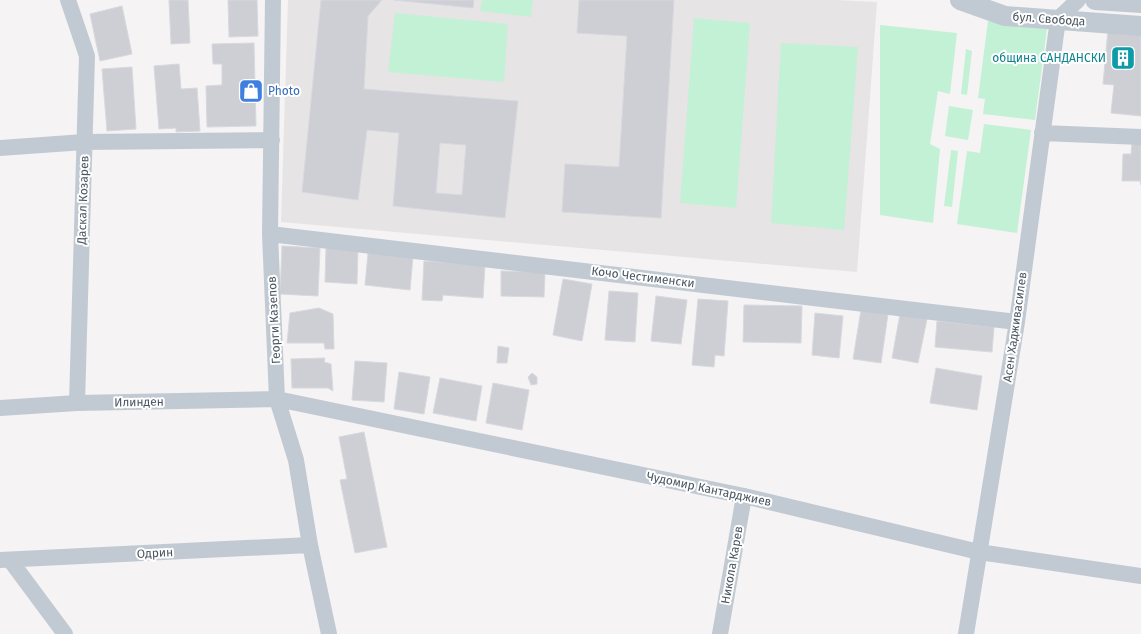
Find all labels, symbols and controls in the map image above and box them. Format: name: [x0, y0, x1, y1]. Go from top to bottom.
street label: бул. Свобода: [1012, 9, 1086, 29]
building icon: община САНДАНСКИ: [1110, 45, 1136, 71]
place label: община САНДАНСКИ: [992, 51, 1106, 65]
shop icon: Photo: [238, 78, 264, 104]
place label: Photo: [268, 84, 300, 98]
street label: Даскал Козарев: [74, 155, 92, 246]
street label: Кочо Честименски: [591, 264, 695, 290]
street label: Асен Хадживасилев: [1000, 271, 1030, 383]
street label: Георги Казепов: [265, 275, 283, 364]
street label: Илинден: [114, 395, 164, 409]
street label: Чудомир Кантарджиев: [645, 469, 773, 509]
street label: Никола Карев: [718, 525, 746, 605]
street label: Одрин: [136, 545, 174, 561]

